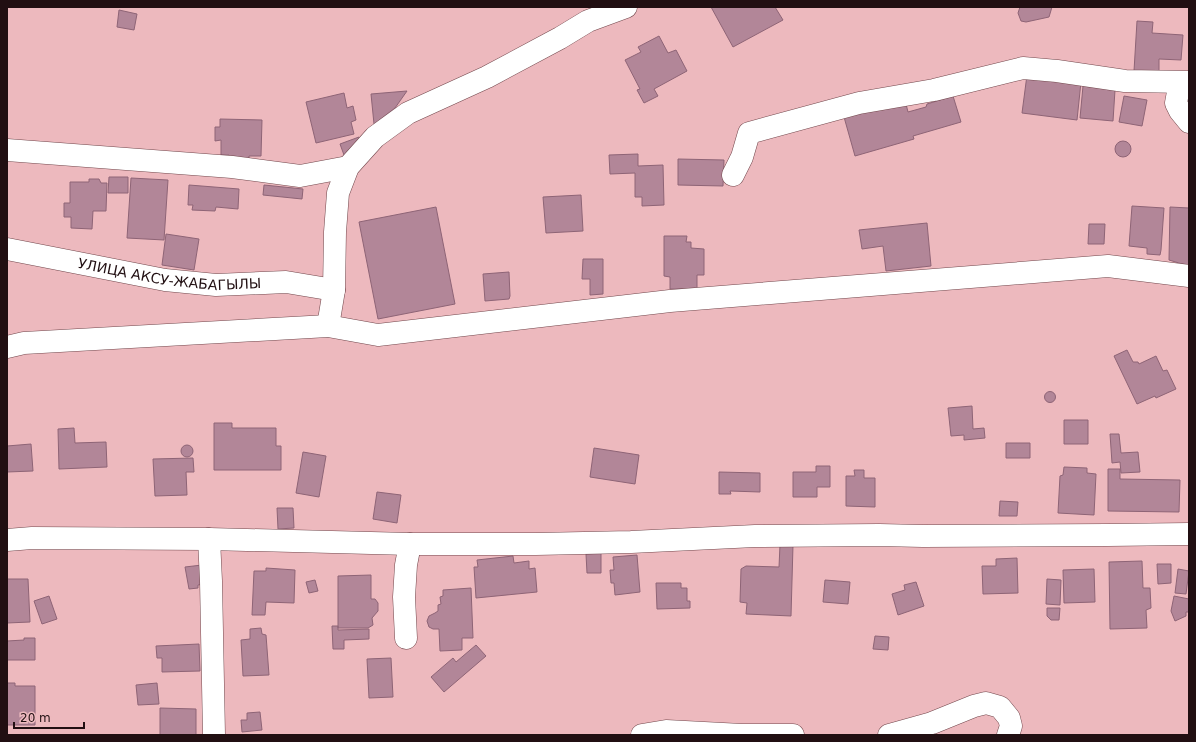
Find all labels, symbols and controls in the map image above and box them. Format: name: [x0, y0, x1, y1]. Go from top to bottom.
street label: УЛИЦА АКСУ-ЖАБАГЫЛЫ: [77, 255, 262, 293]
scale bar: [14, 704, 84, 730]
text: 20 m: [20, 711, 51, 725]

